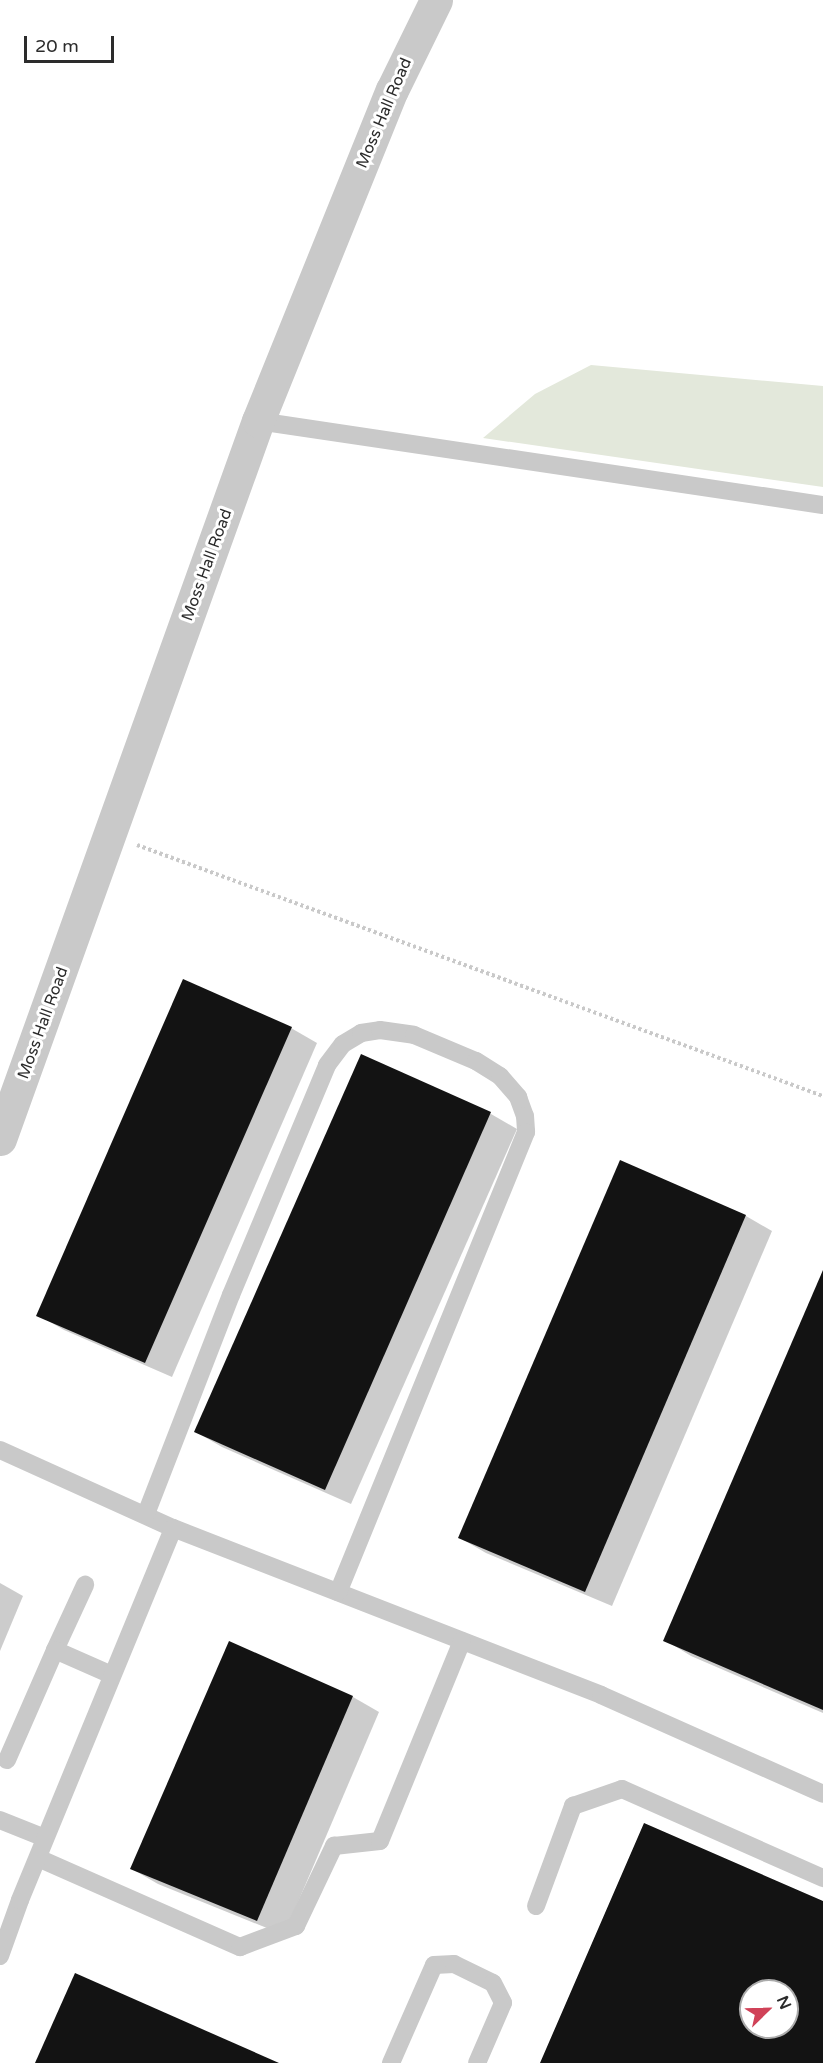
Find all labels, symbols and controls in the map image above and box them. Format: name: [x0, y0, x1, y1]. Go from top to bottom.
scale bar: [27, 24, 117, 62]
text: 20 m: [35, 35, 79, 57]
street label: Moss Hall Road: [352, 55, 416, 171]
street label: Moss Hall Road: [178, 506, 236, 624]
street label: Moss Hall Road: [14, 964, 72, 1082]
north arrow: [739, 1979, 799, 2039]
text: N: [772, 1993, 795, 2013]

